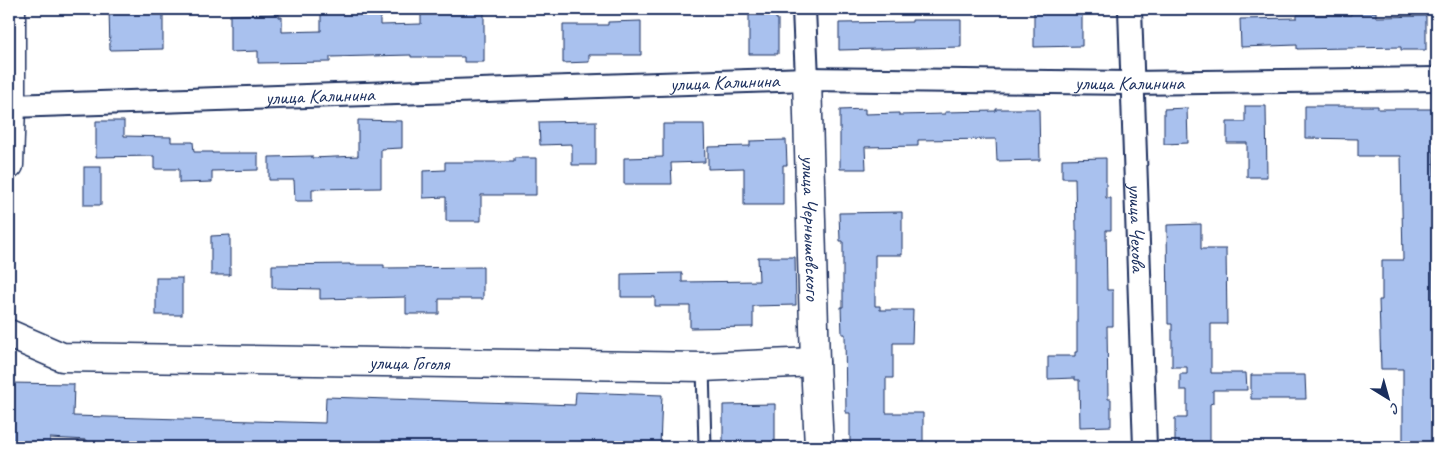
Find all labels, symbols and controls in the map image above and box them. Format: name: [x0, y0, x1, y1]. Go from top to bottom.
street label: улица Калинина: [669, 68, 781, 97]
street label: улица Калинина: [1074, 70, 1186, 96]
street label: улица Калинина: [264, 82, 376, 110]
street label: улица Чернышевского: [796, 154, 825, 302]
street label: улица Чехова: [1123, 182, 1151, 274]
street label: улица Гоголя: [368, 350, 452, 376]
north arrow: [1364, 374, 1414, 424]
text: С: [1386, 399, 1403, 418]

